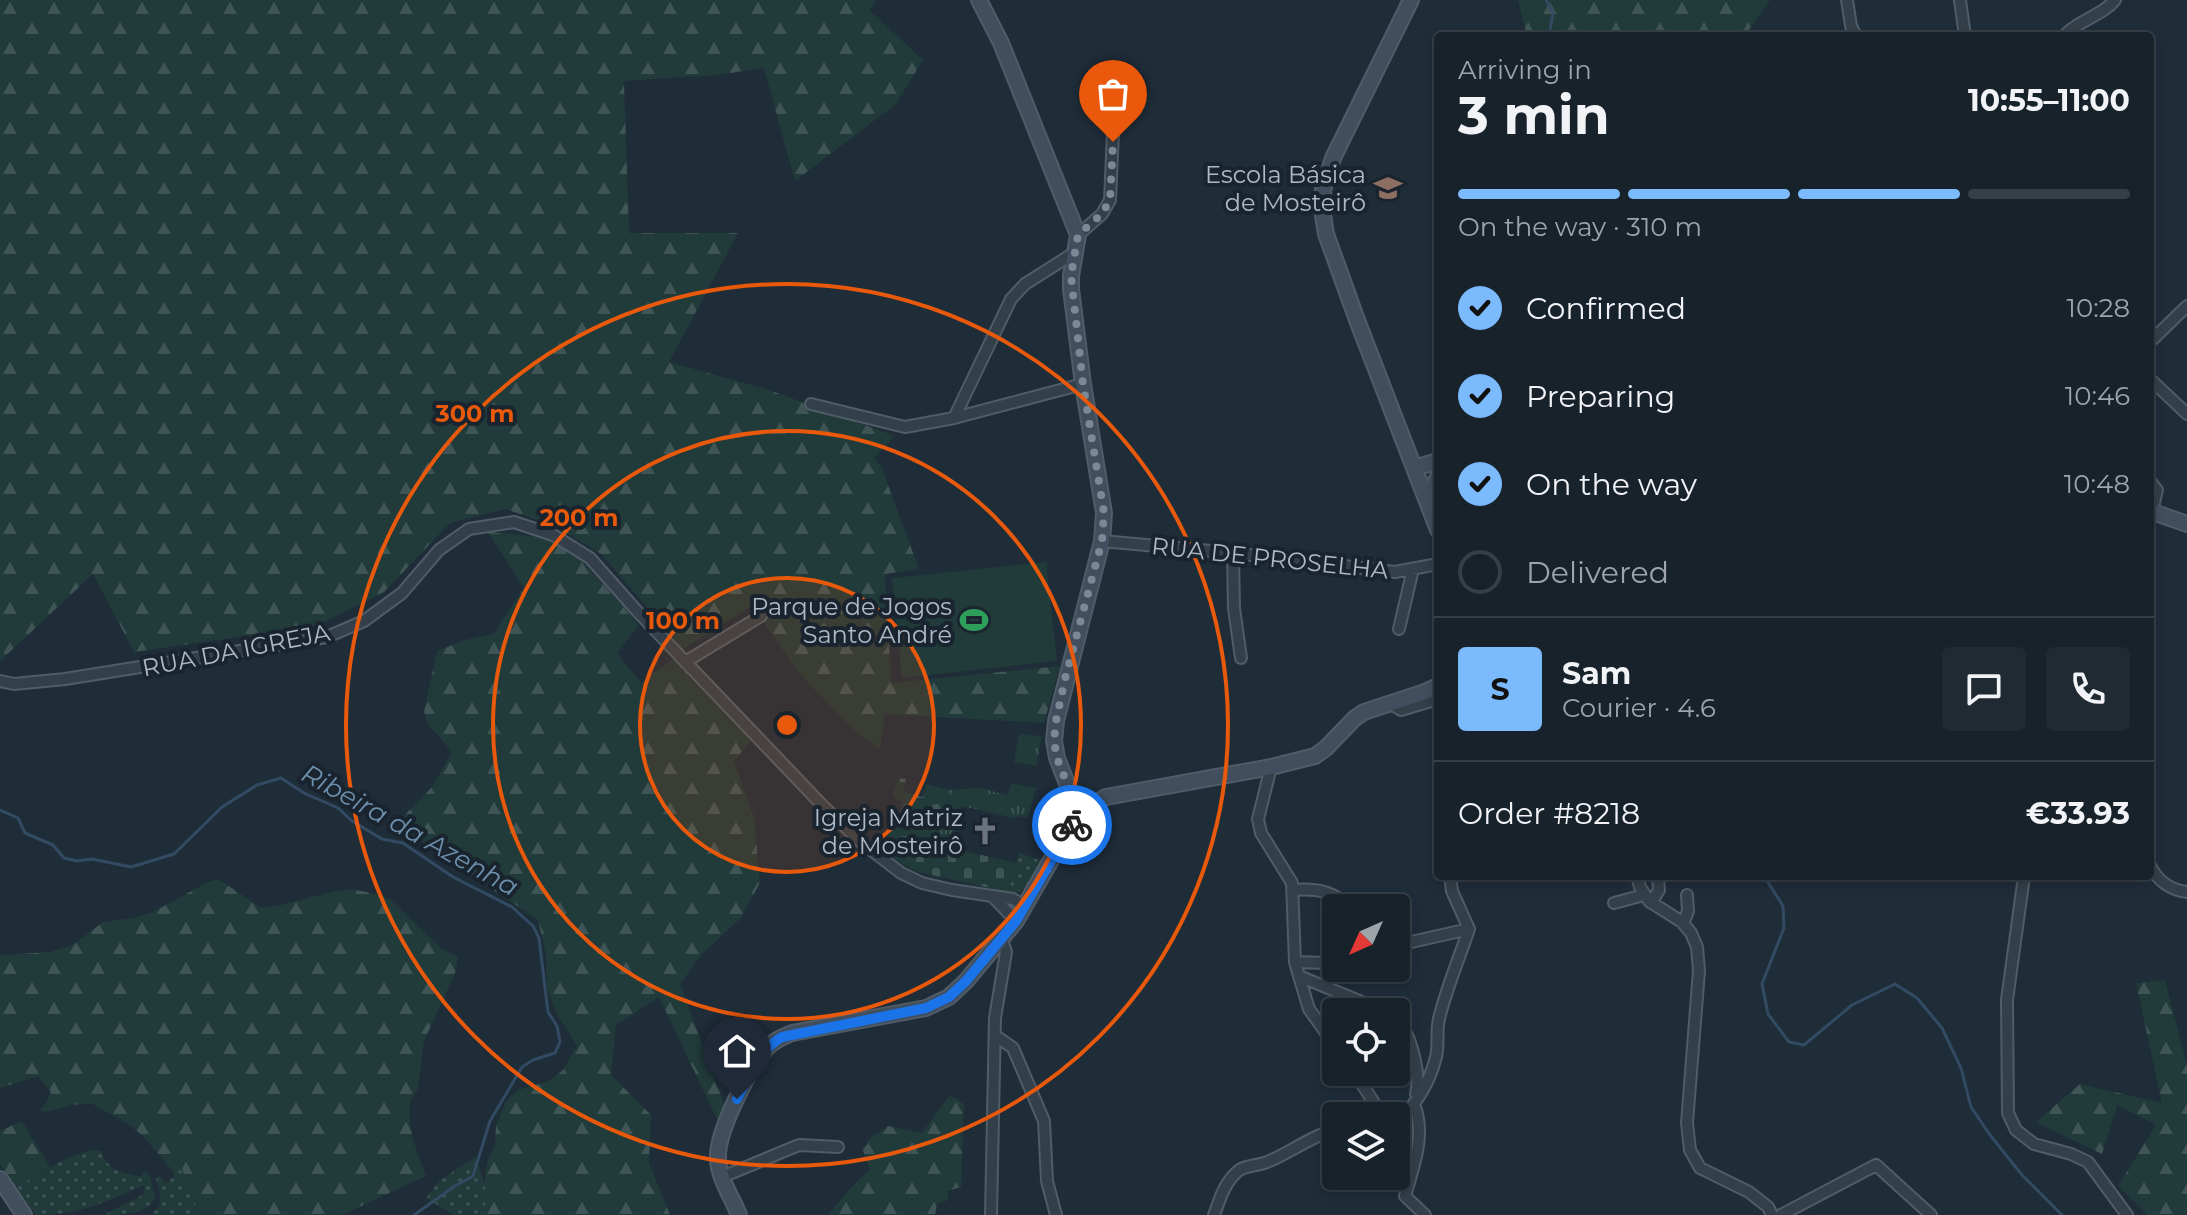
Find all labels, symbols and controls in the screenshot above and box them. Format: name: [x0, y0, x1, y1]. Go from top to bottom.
text: Arriving in: [1458, 54, 1592, 86]
pin: [1079, 60, 1147, 142]
icon: bag: [1091, 72, 1135, 116]
text: 10:55–11:00: [1968, 82, 2130, 119]
text: 3 min: [1458, 84, 1610, 147]
place label: Escola Básica de Mosteirô: [1205, 160, 1366, 217]
school or university icon: Escola Básica de Mosteirô: [1373, 173, 1403, 203]
text: On the way · 310 m: [1458, 211, 1702, 243]
icon: check: [1458, 286, 1502, 330]
text: Confirmed: [1526, 290, 1686, 327]
text: 10:28: [2067, 292, 2130, 324]
icon: check: [1458, 374, 1502, 418]
text: Preparing: [1526, 378, 1675, 415]
text: 10:46: [2065, 380, 2130, 412]
text: 300 m: [435, 399, 514, 428]
icon: check: [1458, 462, 1502, 506]
text: On the way: [1526, 466, 1697, 503]
text: 10:48: [2064, 468, 2130, 500]
text: 200 m: [540, 503, 618, 532]
street label: RUA DE PROSELHA: [1150, 531, 1391, 585]
text: Delivered: [1526, 554, 1669, 591]
place label: Parque de Jogos Santo André: [751, 592, 952, 649]
sports icon: Parque de Jogos Santo André: [959, 605, 989, 635]
text: 100 m: [646, 606, 720, 635]
street label: RUA DA IGREJA: [140, 617, 333, 682]
button: chat: [1942, 647, 2026, 731]
button: phone: [2046, 647, 2130, 731]
text: Sam: [1562, 655, 1631, 692]
text: S: [1490, 671, 1510, 708]
text: Courier · 4.6: [1562, 692, 1716, 724]
centre of rings: [773, 711, 801, 739]
water label: Ribeira da Azenha: [296, 757, 524, 903]
courier: [1032, 785, 1112, 865]
text: Order #8218: [1458, 795, 1640, 832]
text: €33.93: [2026, 795, 2130, 832]
place label: Igreja Matriz de Mosteirô: [814, 803, 963, 860]
icon: bike: [1050, 803, 1094, 847]
church icon: Igreja Matriz de Mosteirô: [970, 816, 1000, 846]
north arrow: [1322, 894, 1410, 982]
map controls: [1322, 894, 1410, 1190]
button: locate: [1322, 998, 1410, 1086]
pin: [703, 1017, 771, 1099]
icon: home: [715, 1029, 759, 1073]
button: layers: [1322, 1102, 1410, 1190]

